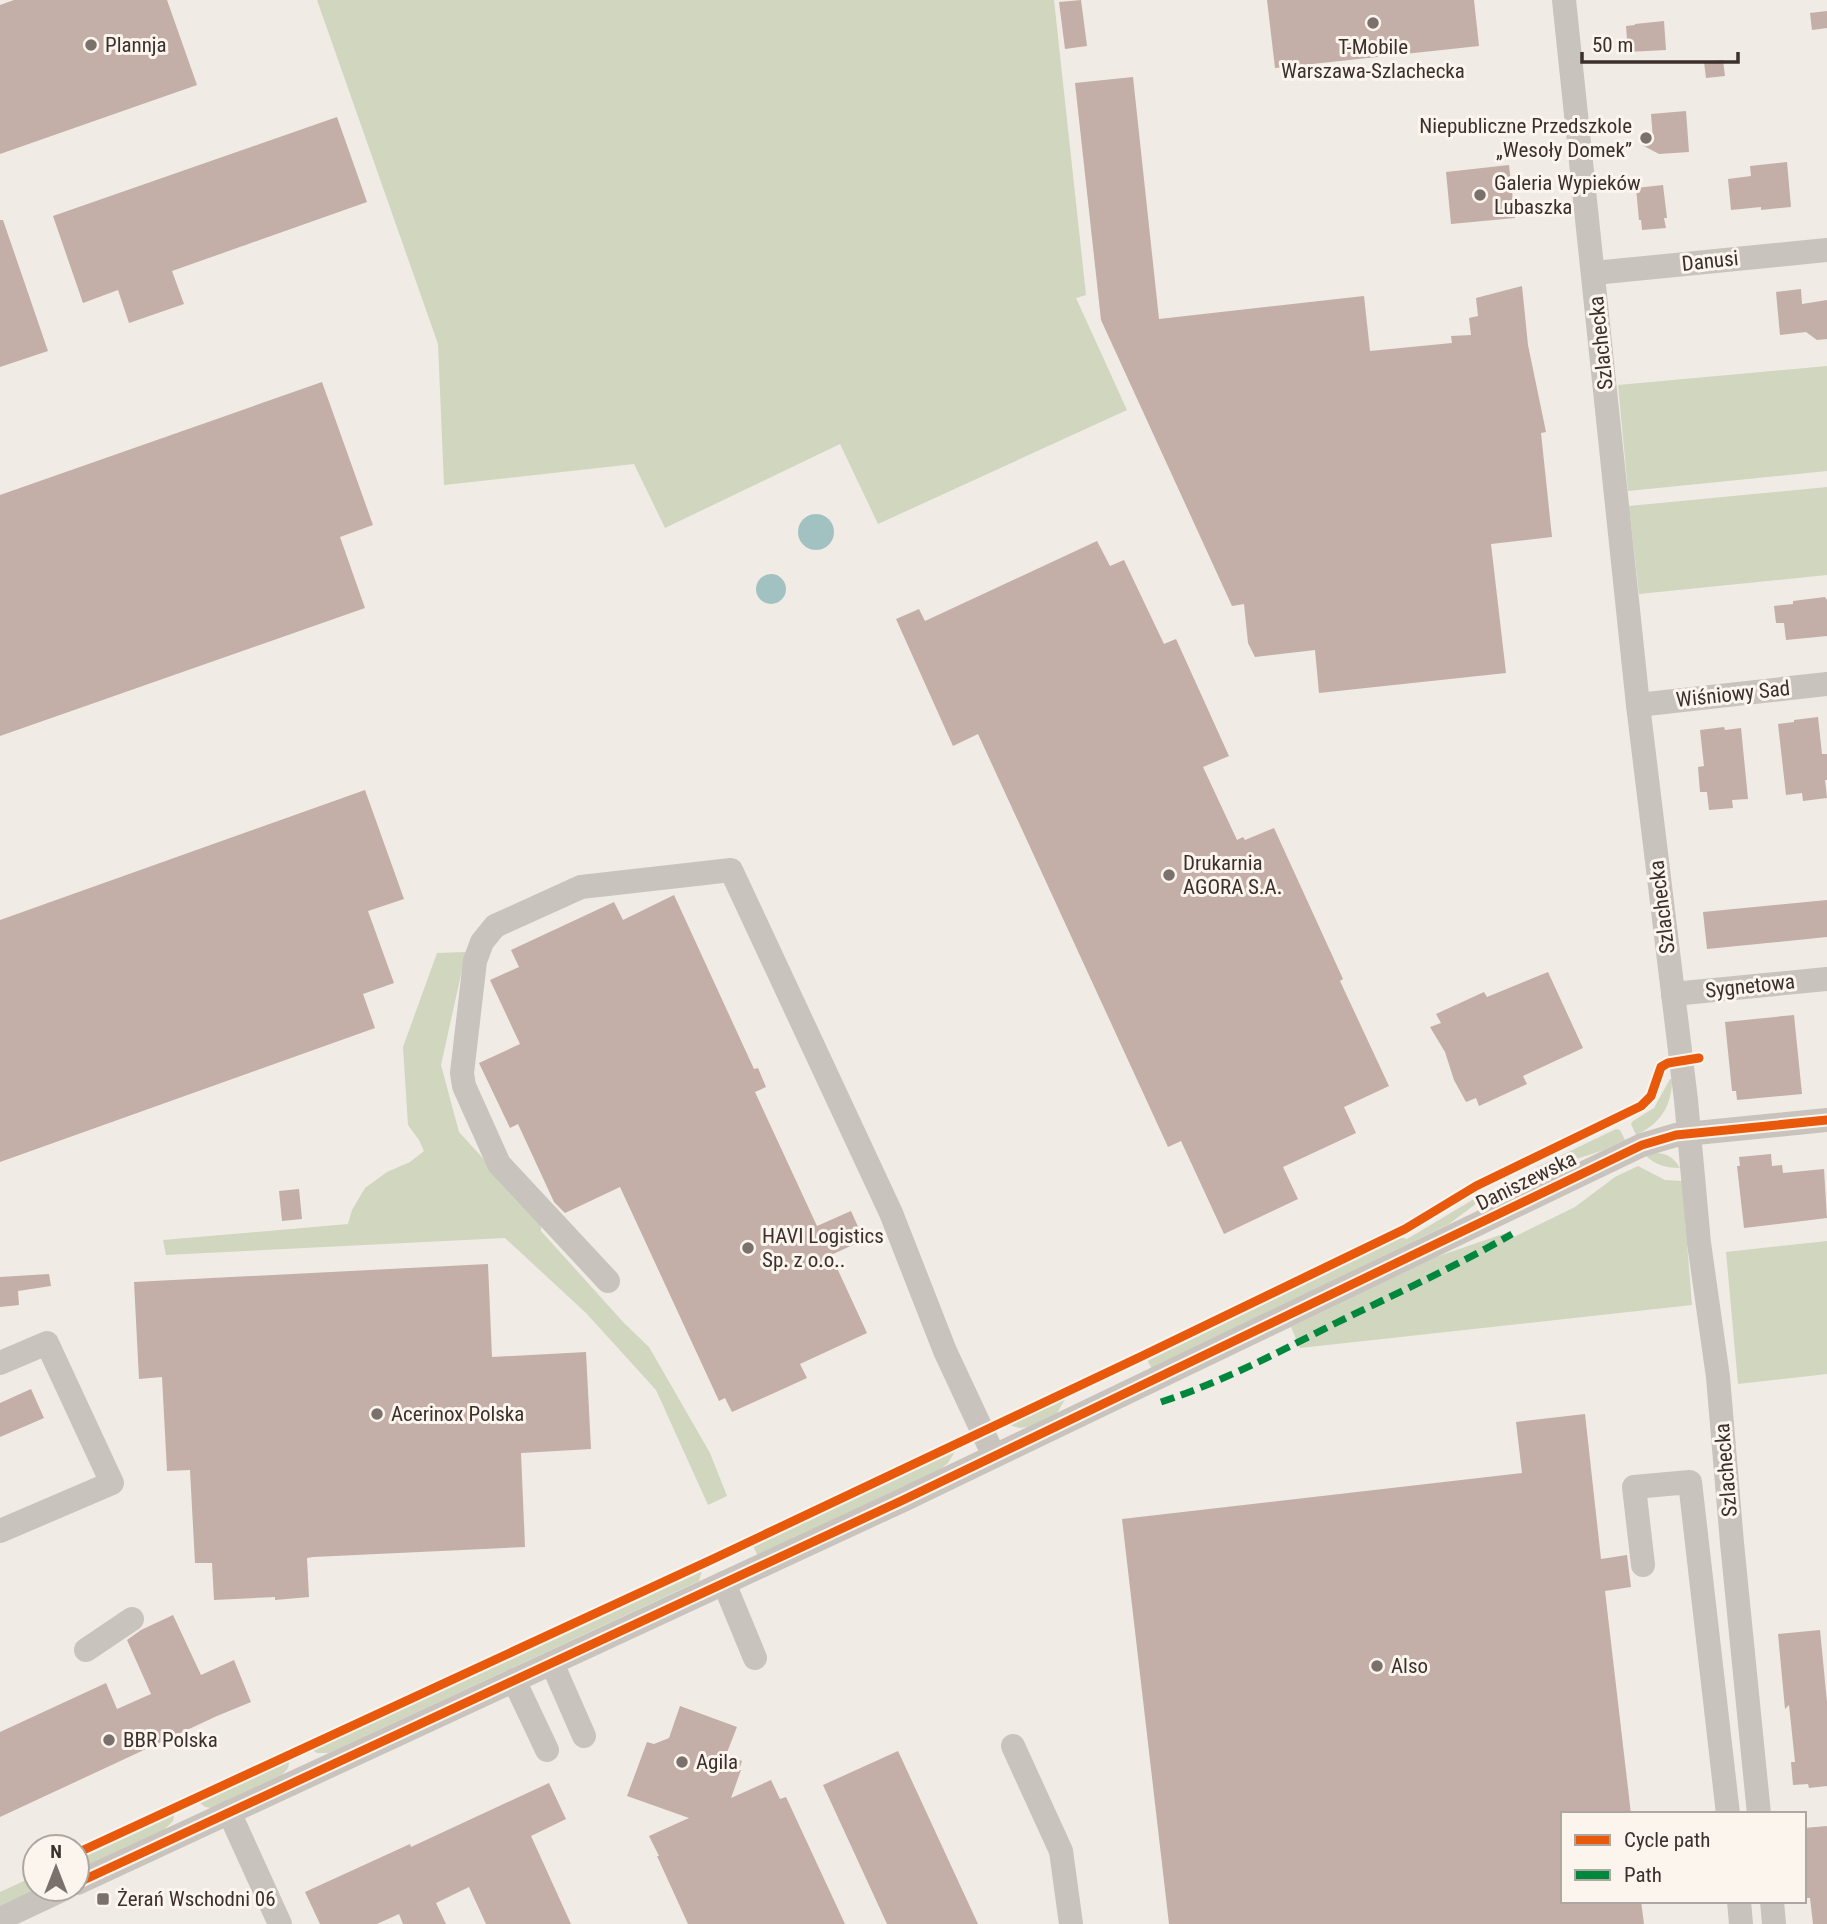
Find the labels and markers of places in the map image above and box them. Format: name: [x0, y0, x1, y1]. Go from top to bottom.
marker: T-Mobile Warszawa-Szlachecka: [1365, 15, 1381, 31]
place label: Plannja: [105, 33, 167, 57]
place label: T-Mobile Warszawa-Szlachecka: [1281, 35, 1465, 83]
marker: Plannja: [83, 37, 99, 53]
place label: Niepubliczne Przedszkole „Wesoły Domek”: [1419, 114, 1632, 162]
marker: Niepubliczne Przedszkole „Wesoły Domek”: [1638, 130, 1654, 146]
place label: Galeria Wypieków Lubaszka: [1494, 171, 1641, 219]
marker: Galeria Wypieków Lubaszka: [1472, 187, 1488, 203]
place label: Drukarnia AGORA S.A.: [1183, 851, 1282, 899]
marker: Drukarnia AGORA S.A.: [1161, 867, 1177, 883]
place label: HAVI Logistics Sp. z o.o..: [762, 1224, 884, 1272]
marker: HAVI Logistics Sp. z o.o..: [740, 1240, 756, 1256]
place label: Acerinox Polska: [391, 1402, 524, 1426]
marker: Acerinox Polska: [369, 1406, 385, 1422]
place label: Also: [1391, 1654, 1428, 1678]
marker: Also: [1369, 1658, 1385, 1674]
place label: BBR Polska: [123, 1728, 218, 1752]
marker: BBR Polska: [101, 1732, 117, 1748]
place label: Agila: [696, 1750, 738, 1774]
marker: Agila: [674, 1754, 690, 1770]
place label: Żerań Wschodni 06: [117, 1887, 276, 1911]
marker: Żerań Wschodni 06: [95, 1891, 111, 1907]

